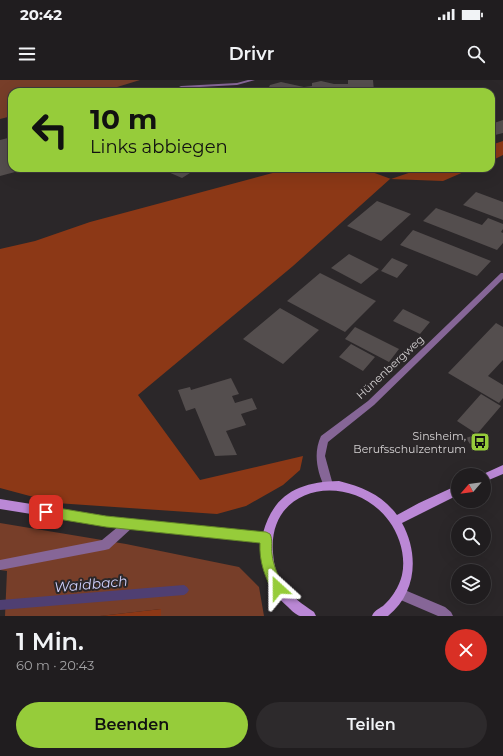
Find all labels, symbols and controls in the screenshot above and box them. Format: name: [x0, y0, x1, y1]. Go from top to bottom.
text: 20:42: [20, 5, 62, 24]
icon: menu: [16, 43, 38, 65]
text: Drivr: [229, 43, 274, 65]
icon: search: [465, 43, 487, 65]
text: 10 m: [90, 102, 157, 136]
icon: left: [24, 104, 76, 156]
text: Links abbiegen: [90, 136, 228, 158]
street label: Hünenbergweg: [353, 332, 427, 402]
place label: Sinsheim, Berufsschulzentrum: [353, 429, 466, 456]
bus stop icon: Sinsheim, Berufsschulzentrum: [469, 431, 491, 453]
north arrow: [451, 468, 491, 508]
map controls: [451, 468, 491, 604]
pin: [29, 495, 63, 529]
icon: arrive: [35, 501, 57, 523]
button: search: [451, 516, 491, 556]
button: layers: [451, 564, 491, 604]
position arrow: [257, 567, 299, 609]
water label: Waidbach: [54, 572, 128, 596]
text: 1 Min.: [16, 627, 84, 656]
button: close: [445, 629, 487, 671]
text: 60 m · 20:43: [16, 657, 94, 673]
button: Beenden: [16, 702, 248, 748]
button: Teilen: [256, 702, 487, 748]

